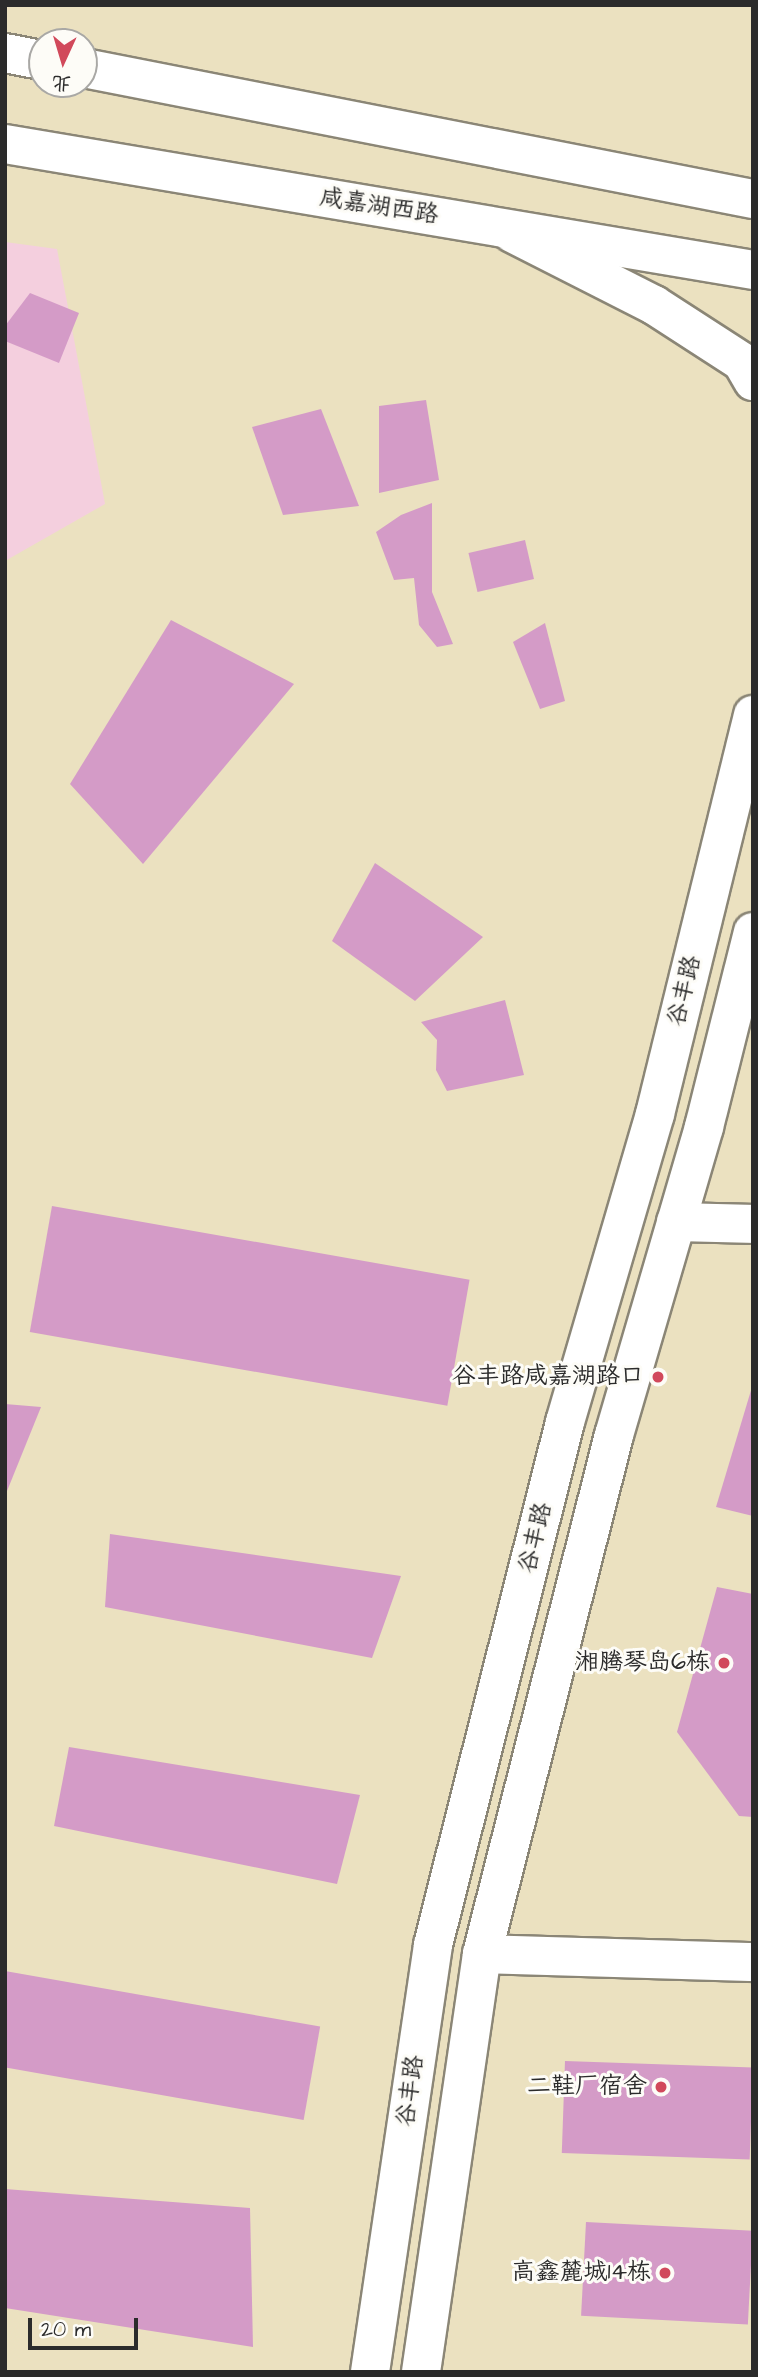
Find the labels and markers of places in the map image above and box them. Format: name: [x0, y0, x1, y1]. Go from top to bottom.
place label: 谷丰路咸嘉湖路口: [452, 1363, 644, 1391]
marker: 谷丰路咸嘉湖路口: [650, 1369, 666, 1385]
place label: 湘腾琴岛6栋: [575, 1649, 710, 1677]
marker: 湘腾琴岛6栋: [716, 1655, 732, 1671]
place label: 二鞋厂宿舍: [527, 2073, 647, 2101]
marker: 二鞋厂宿舍: [653, 2079, 669, 2095]
place label: 高鑫麓城14栋: [512, 2259, 651, 2287]
marker: 高鑫麓城14栋: [657, 2265, 673, 2281]

